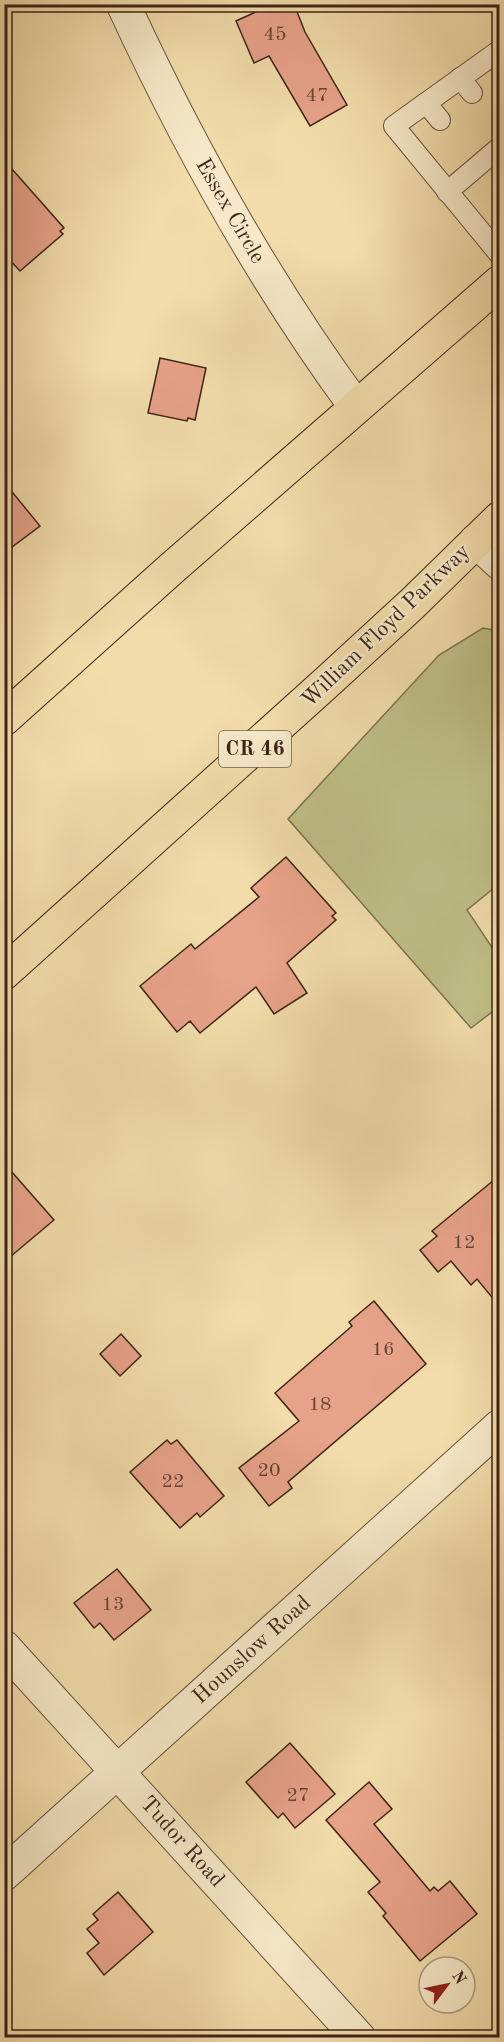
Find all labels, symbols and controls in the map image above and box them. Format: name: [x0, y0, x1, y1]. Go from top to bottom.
house number: 45: [263, 25, 287, 45]
house number: 47: [305, 86, 329, 106]
street label: Essex Circle: [191, 155, 269, 267]
street label: William Floyd Parkway: [298, 540, 475, 712]
road number: CR 46: [219, 731, 291, 767]
house number: 12: [452, 1233, 476, 1253]
house number: 16: [371, 1340, 395, 1360]
house number: 18: [308, 1395, 332, 1415]
house number: 20: [257, 1461, 281, 1481]
house number: 22: [161, 1472, 185, 1492]
street label: Hounslow Road: [189, 1592, 315, 1708]
house number: 13: [101, 1595, 125, 1615]
house number: 27: [286, 1786, 310, 1806]
street label: Tudor Road: [136, 1792, 228, 1892]
north arrow: [417, 1955, 477, 2015]
text: N: [448, 1969, 468, 1988]

